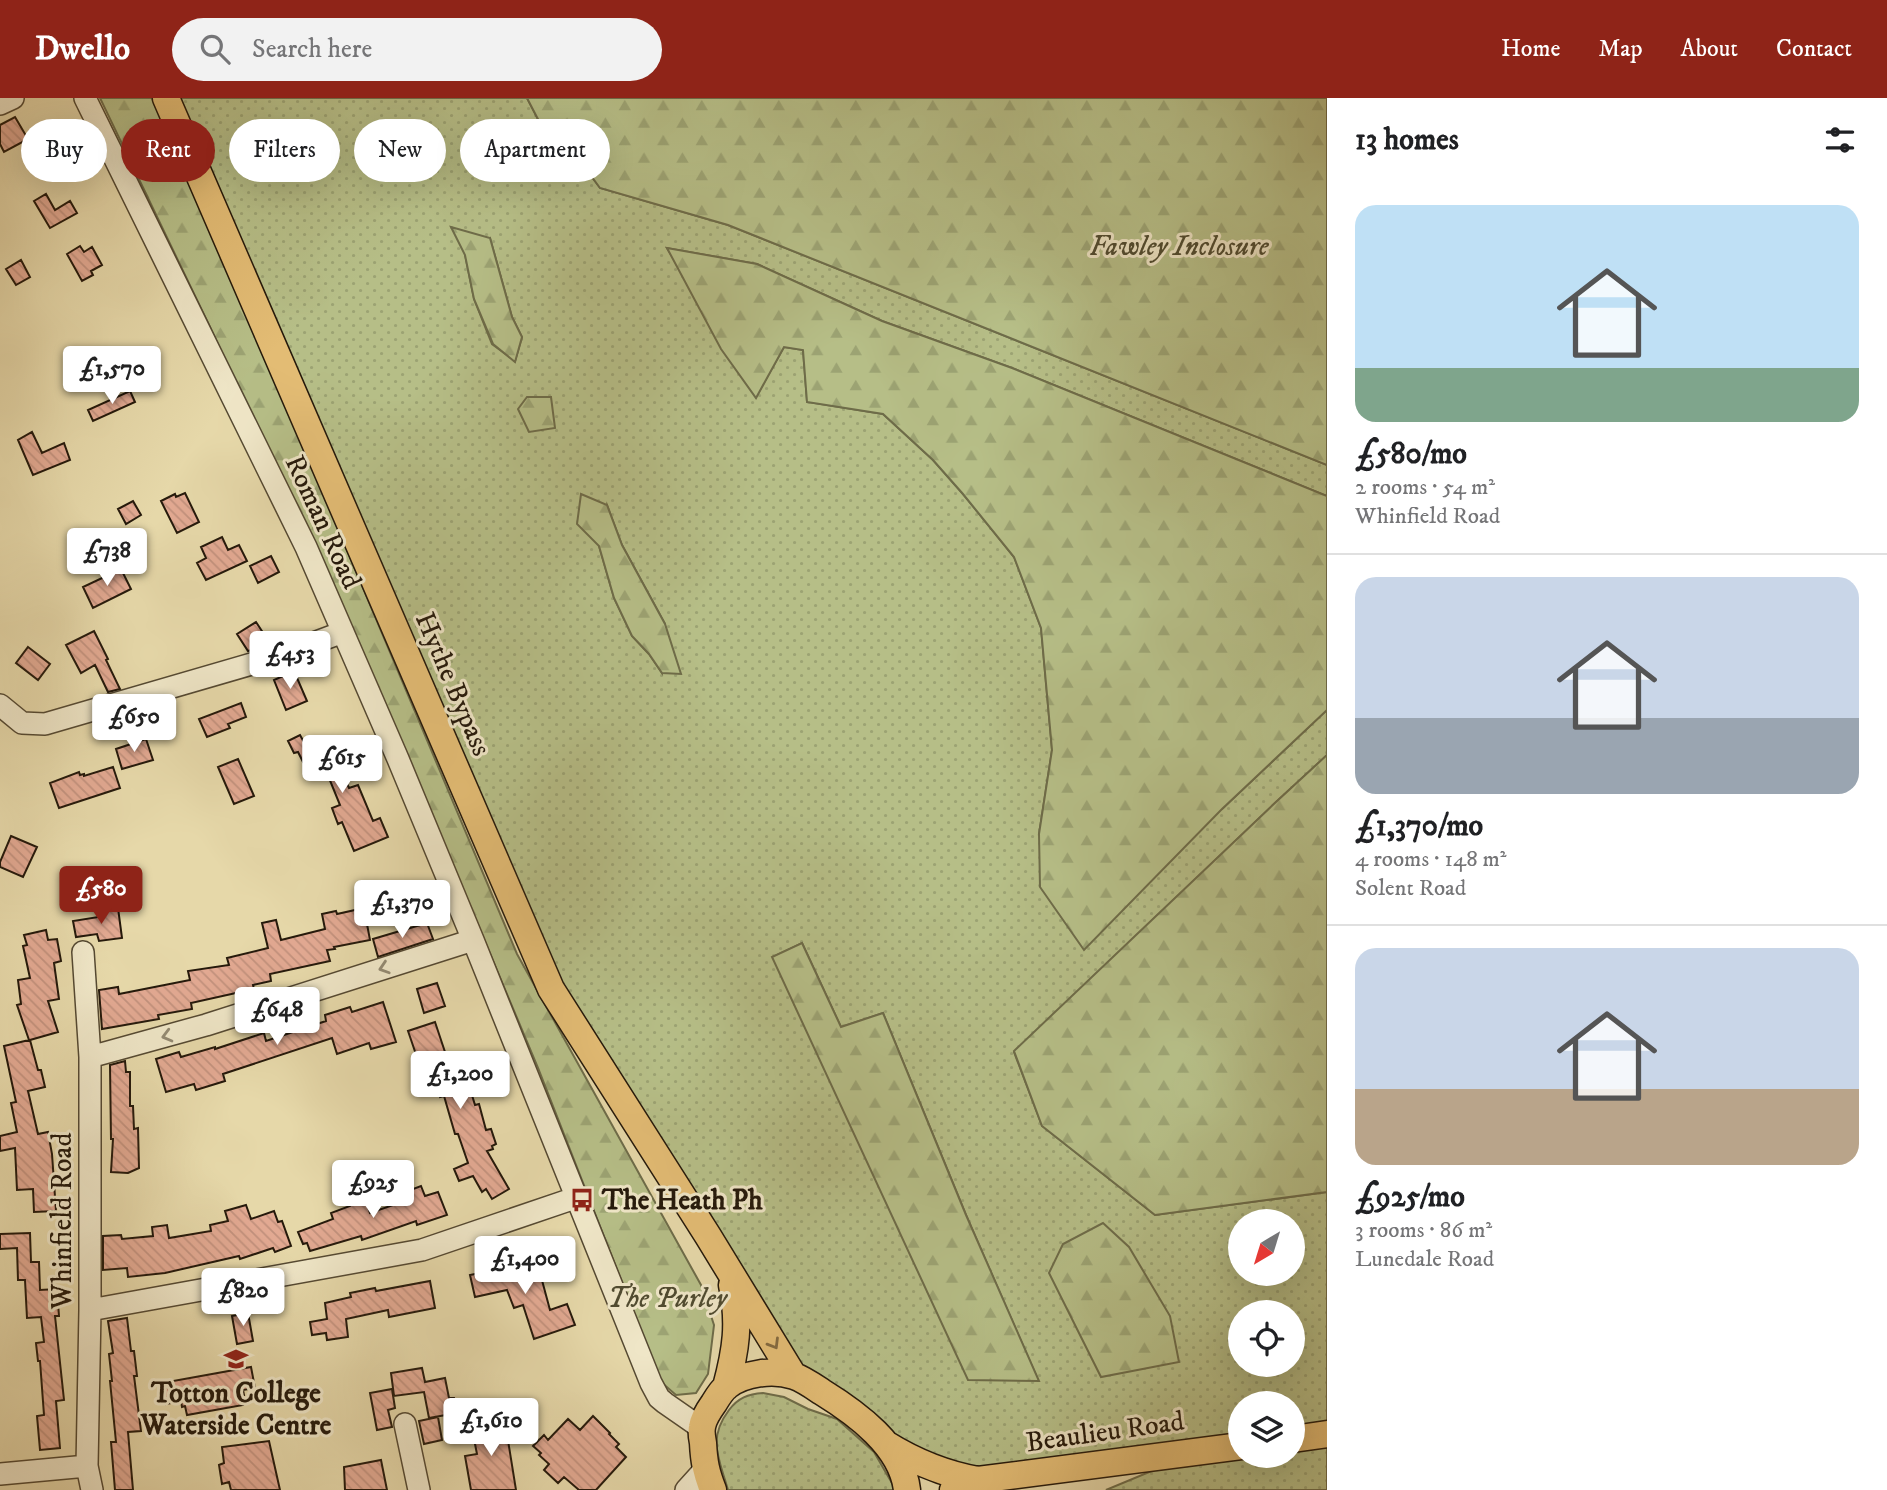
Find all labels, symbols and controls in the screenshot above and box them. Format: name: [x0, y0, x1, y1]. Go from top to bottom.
search box: [172, 18, 662, 81]
text: Dwello: [35, 29, 130, 70]
icon: search: [196, 30, 234, 68]
text: Search here: [252, 33, 372, 66]
text: Home: [1501, 34, 1560, 64]
text: Map: [1598, 34, 1643, 64]
text: About: [1681, 34, 1738, 64]
text: Contact: [1776, 34, 1852, 64]
chip: Buy: [21, 119, 107, 182]
chip: Rent: [121, 119, 215, 182]
chip: Filters: [229, 119, 340, 182]
chip: New: [354, 119, 446, 182]
chip: Apartment: [460, 119, 610, 182]
icon: filters: [1821, 121, 1859, 159]
text: 13 homes: [1355, 122, 1459, 159]
park label: Fawley Inclosure: [1089, 229, 1270, 264]
icon: home: [1544, 250, 1670, 376]
pin: £1,570: [55, 346, 169, 406]
text: £1,570: [79, 354, 145, 383]
text: £580/mo: [1355, 436, 1467, 473]
street label: Roman Road: [277, 449, 369, 595]
text: 2 rooms · 54 m²: [1355, 473, 1495, 502]
text: Whinfield Road: [1355, 502, 1500, 531]
pin: £738: [66, 528, 148, 588]
text: £738: [83, 536, 131, 565]
street label: Hythe Bypass: [407, 607, 499, 761]
icon: home: [1544, 622, 1670, 748]
pin: £453: [249, 632, 331, 691]
text: £453: [265, 639, 315, 668]
pin: £650: [93, 694, 175, 754]
text: £650: [108, 702, 160, 731]
pin: £615: [301, 736, 383, 795]
text: £615: [318, 743, 366, 772]
text: £1,370/mo: [1355, 808, 1483, 845]
text: 4 rooms · 148 m²: [1355, 845, 1507, 874]
pin: £580: [60, 866, 142, 926]
text: £580: [75, 874, 127, 903]
text: Solent Road: [1355, 874, 1466, 903]
pin: £1,370: [345, 880, 459, 940]
text: £1,370: [370, 888, 434, 917]
one-way arrow: [379, 960, 391, 974]
pin: £648: [236, 988, 318, 1047]
icon: home: [1544, 993, 1670, 1119]
text: £648: [251, 995, 303, 1024]
one-way arrow: [161, 1028, 173, 1042]
pin: £1,200: [403, 1052, 517, 1111]
text: £1,200: [427, 1059, 493, 1088]
street label: Whinfield Road: [45, 1133, 80, 1310]
pin: £925: [332, 1160, 414, 1220]
text: £925: [348, 1168, 398, 1197]
text: £925/mo: [1355, 1179, 1465, 1216]
place label: The Heath Ph: [601, 1183, 763, 1218]
bus stop icon: The Heath Ph: [568, 1186, 596, 1214]
north arrow: [1228, 1209, 1306, 1286]
map controls: [1228, 1209, 1305, 1468]
text: 3 rooms · 86 m²: [1355, 1216, 1492, 1245]
pin: £1,400: [468, 1236, 582, 1296]
text: £1,400: [491, 1244, 560, 1273]
text: Lunedale Road: [1355, 1245, 1494, 1274]
pin: £820: [202, 1268, 284, 1328]
text: £820: [217, 1276, 269, 1305]
park label: The Purley: [607, 1281, 729, 1316]
button: locate: [1228, 1300, 1305, 1377]
one-way arrow: [765, 1336, 778, 1349]
school or university icon: Totton College Waterside Centre: [222, 1345, 250, 1373]
place label: Totton College Waterside Centre: [140, 1376, 332, 1443]
button: layers: [1228, 1391, 1305, 1468]
pin: £1,610: [434, 1398, 548, 1458]
street label: Beaulieu Road: [1024, 1404, 1186, 1460]
text: £1,610: [459, 1406, 523, 1435]

